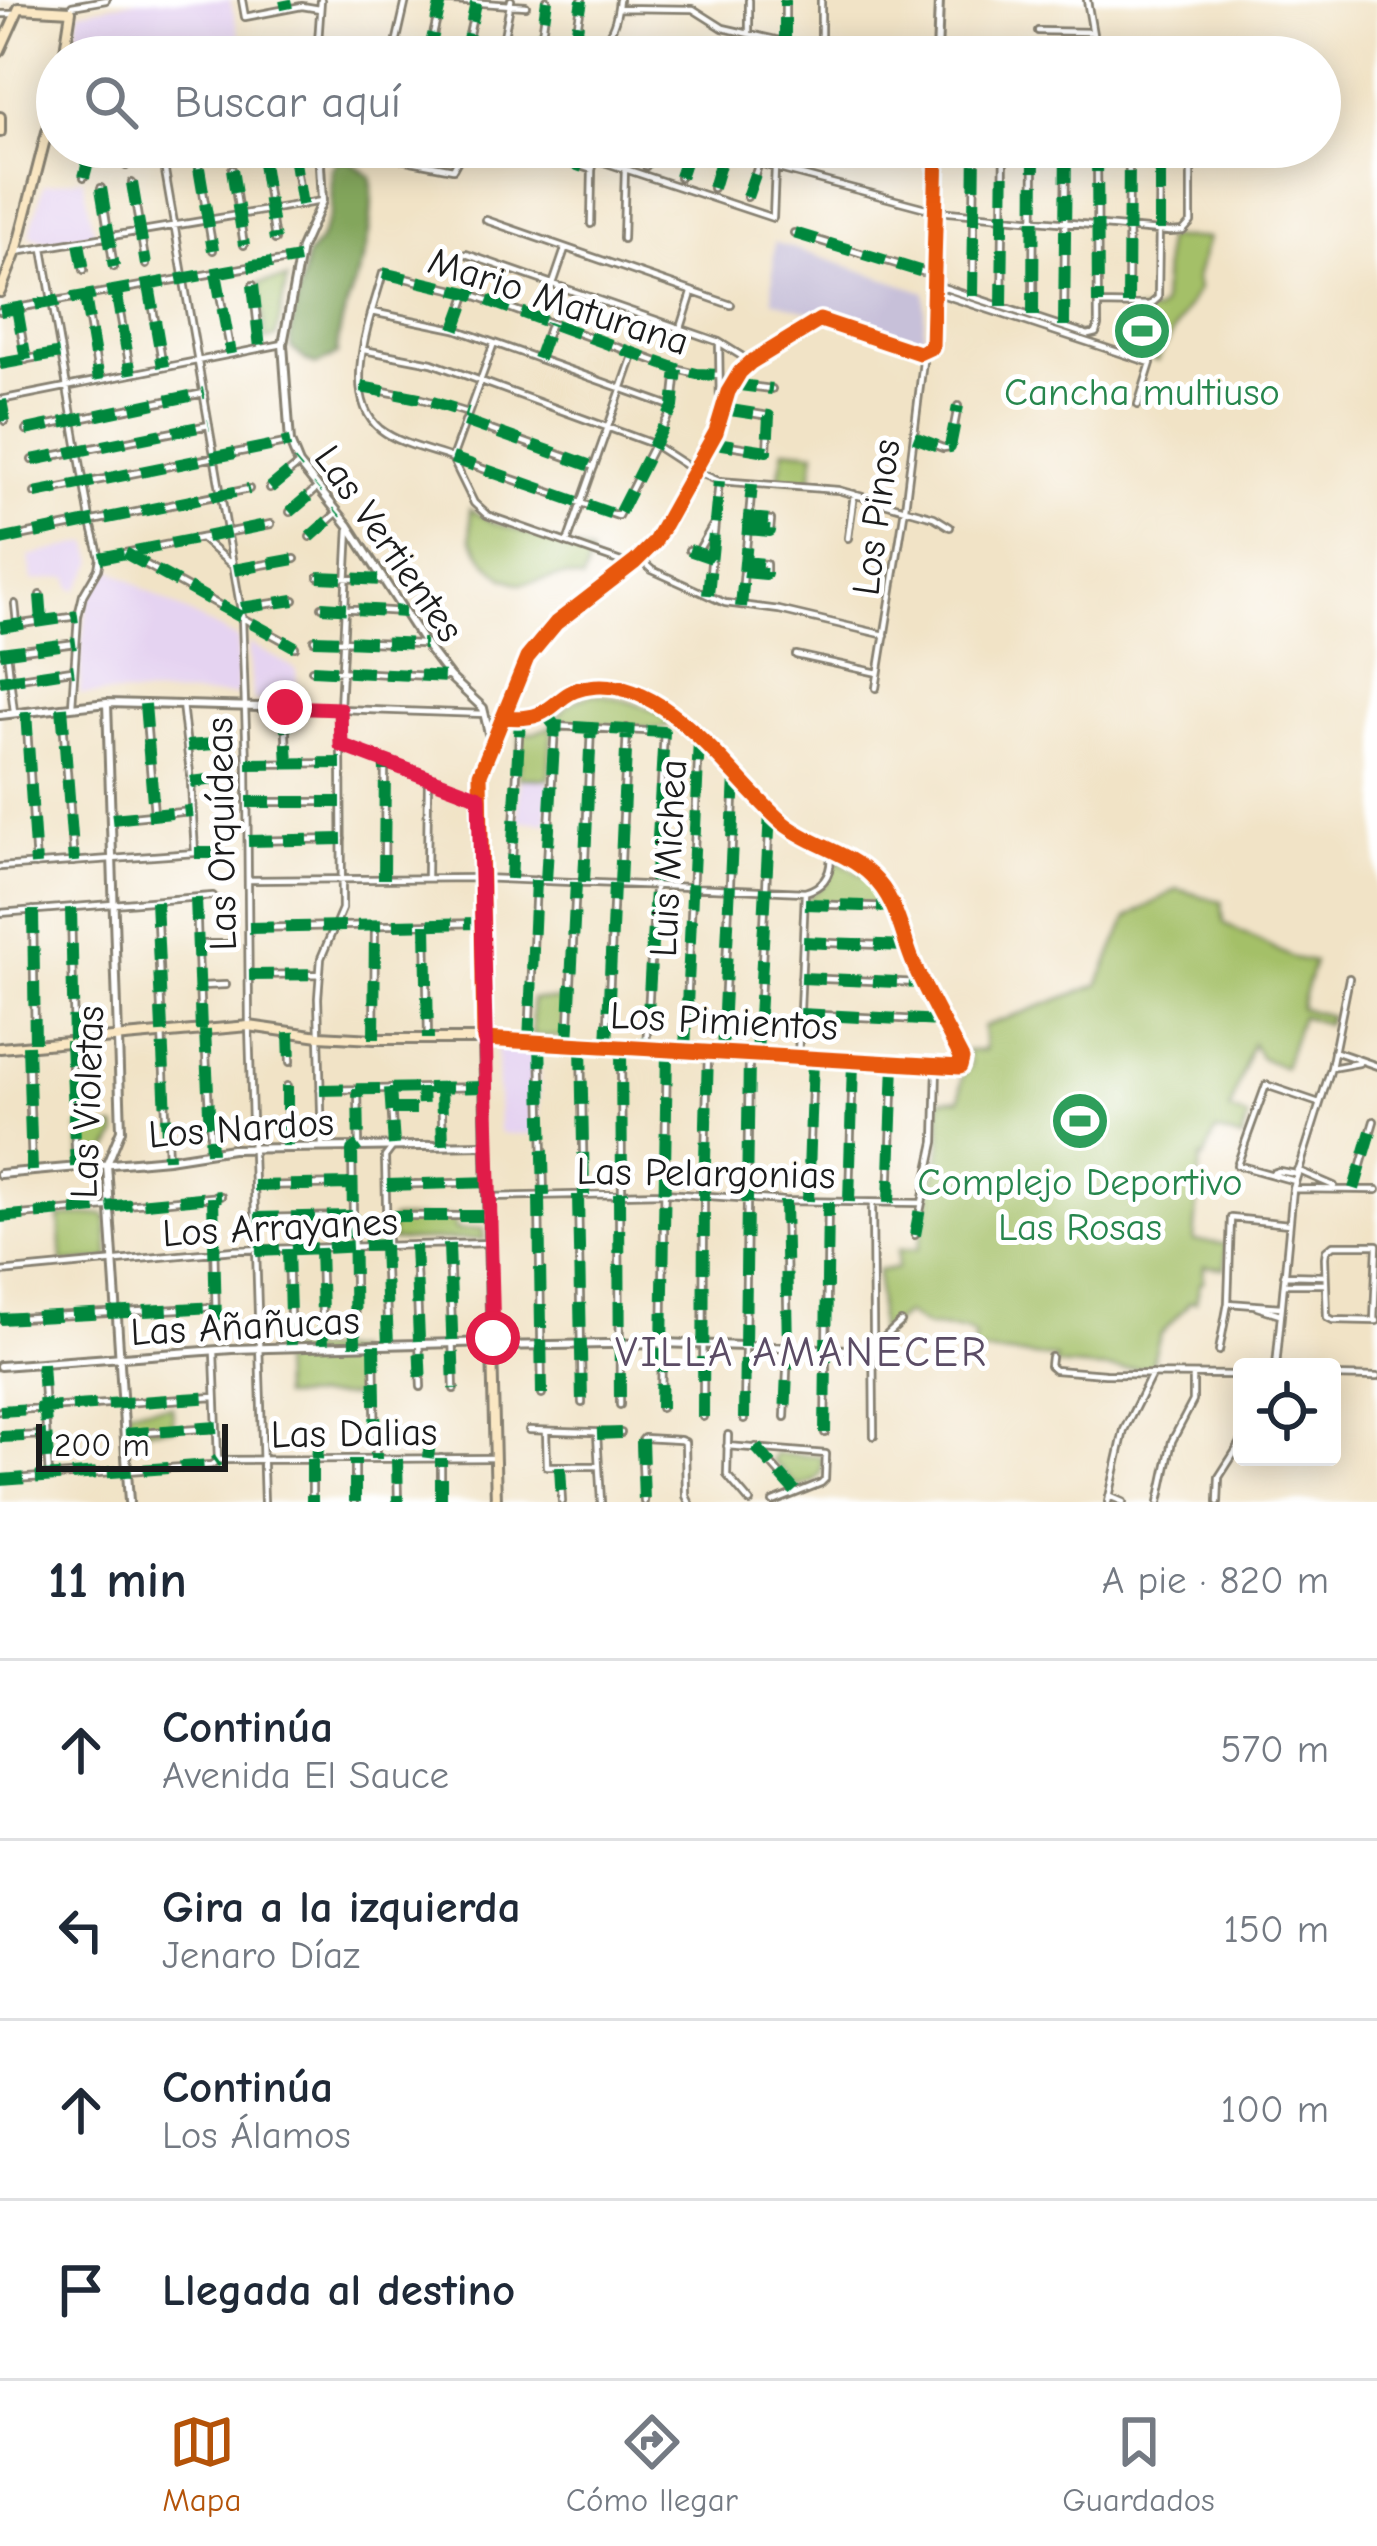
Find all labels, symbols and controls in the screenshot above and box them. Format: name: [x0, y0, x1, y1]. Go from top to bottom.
search box: [36, 36, 1341, 168]
icon: search: [78, 69, 144, 135]
text: Buscar aquí: [174, 76, 401, 128]
street label: Mario Maturana: [423, 238, 694, 365]
sports icon: Cancha multiuso: [1111, 300, 1173, 362]
place label: Cancha multiuso: [1004, 370, 1280, 415]
street label: Los Pinos: [843, 436, 910, 598]
street label: Las Vertientes: [305, 437, 473, 650]
route end: [258, 680, 312, 734]
street label: Las Orquídeas: [197, 717, 246, 951]
street label: Luis Michea: [641, 758, 696, 958]
street label: Los Pimientos: [609, 993, 839, 1050]
street label: Las Violetas: [62, 1005, 113, 1199]
sports icon: Complejo Deportivo Las Rosas: [1049, 1090, 1111, 1152]
street label: Los Nardos: [147, 1100, 335, 1157]
street label: Las Pelargonias: [576, 1149, 836, 1198]
place label: Complejo Deportivo Las Rosas: [917, 1160, 1243, 1250]
street label: Los Arrayanes: [161, 1199, 399, 1256]
street label: Las Añañucas: [129, 1298, 361, 1355]
route start: [466, 1311, 520, 1365]
district label: VILLA AMANECER: [615, 1328, 989, 1377]
map controls: [1233, 1358, 1341, 1466]
button: locate: [1233, 1358, 1341, 1466]
street label: Las Dalias: [270, 1410, 438, 1457]
scale bar: [36, 1418, 228, 1471]
text: 200 m: [54, 1426, 150, 1464]
text: 11 min: [48, 1551, 187, 1610]
text: A pie · 820 m: [1102, 1558, 1329, 1603]
text: Continúa: [162, 1701, 333, 1753]
icon: ahead: [48, 1717, 114, 1783]
text: 570 m: [1220, 1727, 1329, 1772]
text: Avenida El Sauce: [162, 1753, 449, 1798]
text: Gira a la izquierda: [162, 1881, 521, 1933]
icon: left: [48, 1897, 114, 1963]
text: 150 m: [1223, 1907, 1329, 1952]
text: Jenaro Díaz: [162, 1933, 360, 1978]
text: Continúa: [162, 2061, 333, 2113]
icon: ahead: [48, 2077, 114, 2143]
text: 100 m: [1221, 2087, 1329, 2132]
text: Los Álamos: [162, 2113, 351, 2158]
icon: arrive: [48, 2257, 114, 2323]
text: Llegada al destino: [162, 2264, 515, 2316]
tab: Mapa: [162, 2409, 241, 2519]
tab: Cómo llegar: [566, 2409, 738, 2519]
tab: Guardados: [1062, 2409, 1215, 2519]

